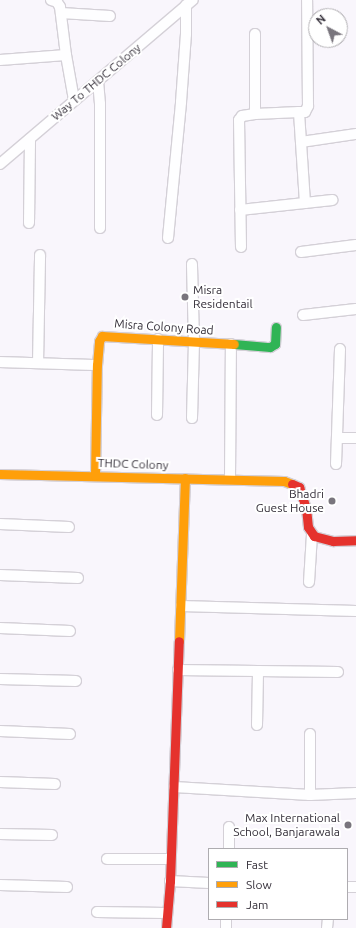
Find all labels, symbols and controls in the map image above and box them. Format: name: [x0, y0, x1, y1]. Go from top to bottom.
north arrow: [308, 8, 348, 48]
text: N: [314, 12, 328, 27]
street label: Way To THDC Colony: [48, 40, 144, 124]
place label: Misra Residentail: [193, 283, 253, 311]
marker: Misra Residentail: [180, 292, 190, 302]
street label: Misra Colony Road: [114, 316, 214, 338]
street label: THDC Colony: [97, 456, 169, 472]
place label: Bhadri Guest House: [256, 487, 324, 515]
marker: Bhadri Guest House: [327, 496, 337, 506]
place label: Max International School, Banjarawala: [233, 811, 340, 839]
marker: Max International School, Banjarawala: [343, 820, 353, 830]
legend: [208, 848, 348, 920]
text: Fast: [246, 858, 268, 871]
text: Slow: [246, 878, 272, 891]
text: Jam: [246, 898, 268, 911]

